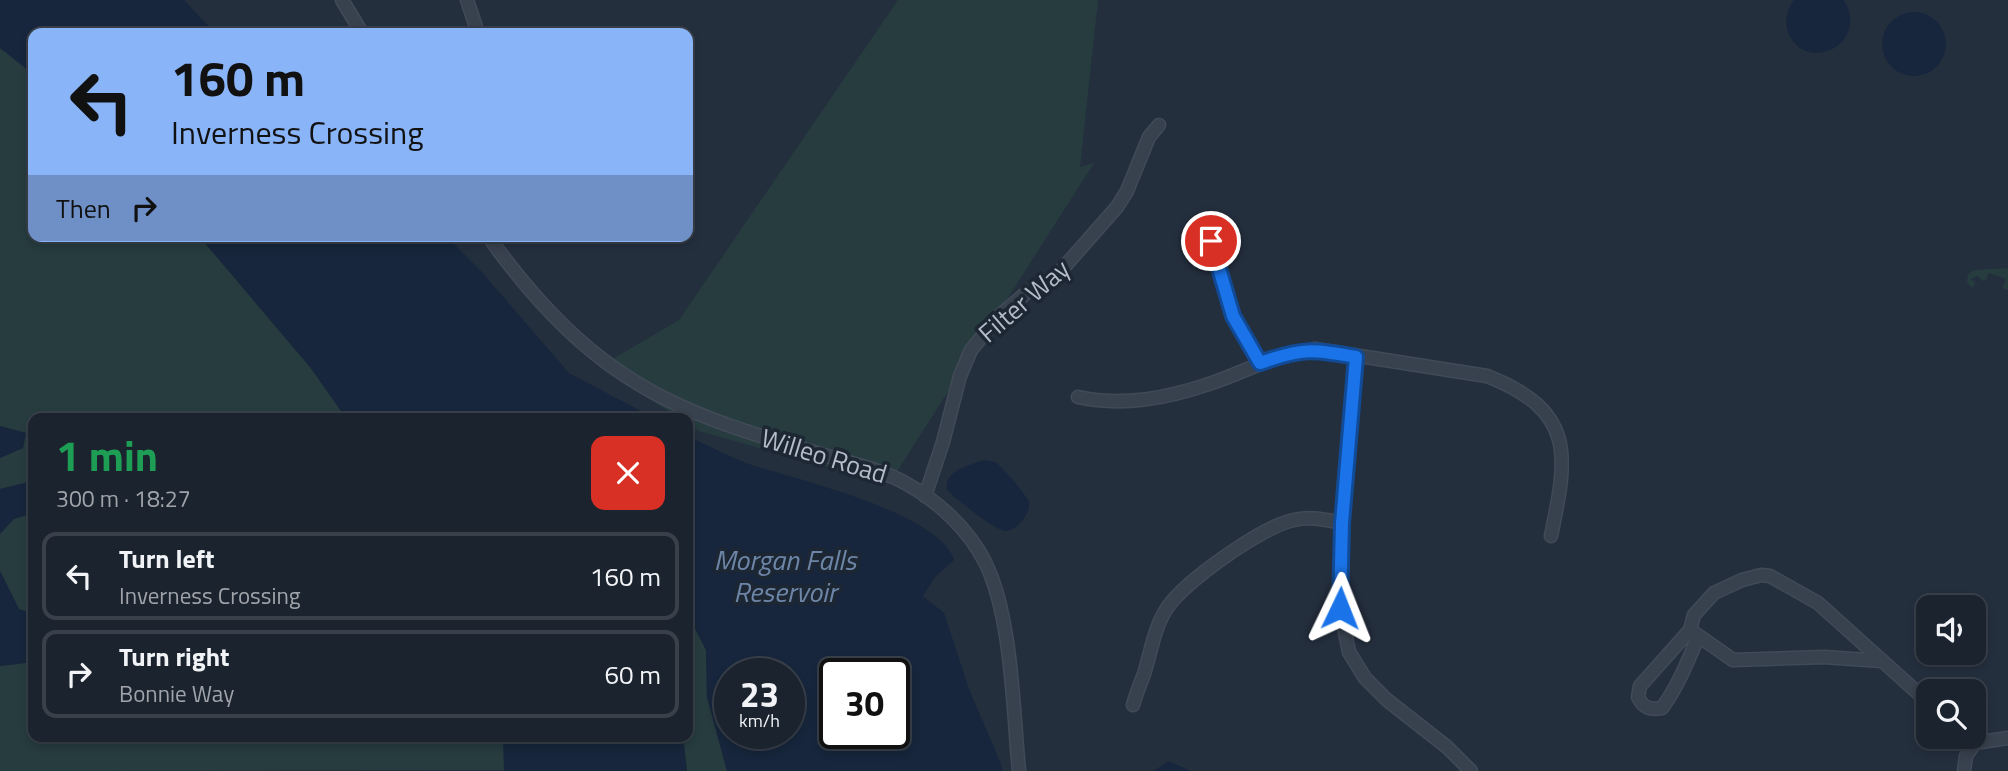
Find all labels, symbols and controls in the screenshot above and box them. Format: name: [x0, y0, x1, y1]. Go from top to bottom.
text: 160 m: [171, 40, 305, 115]
icon: left: [56, 56, 147, 147]
text: Inverness Crossing: [171, 108, 424, 156]
text: Then: [56, 189, 111, 228]
icon: right: [125, 189, 163, 227]
pin: [1181, 211, 1241, 271]
icon: arrive: [1192, 222, 1230, 260]
street label: Filter Way: [969, 250, 1078, 352]
street label: Willeo Road: [756, 418, 892, 493]
text: 1 min: [56, 423, 158, 487]
button: close: [591, 436, 665, 510]
text: 300 m · 18:27: [56, 481, 191, 516]
water label: Morgan Falls Reservoir: [714, 538, 858, 613]
text: Turn left: [119, 539, 214, 578]
icon: left: [60, 557, 98, 595]
text: 160 m: [590, 557, 661, 596]
position arrow: [1303, 571, 1377, 645]
text: Inverness Crossing: [119, 578, 301, 613]
map controls: [1916, 595, 1986, 749]
button: sound: [1916, 595, 1986, 665]
text: Turn right: [119, 637, 230, 676]
icon: right: [60, 655, 98, 693]
text: 60 m: [604, 655, 661, 694]
speed limit sign: 30: [819, 658, 910, 749]
text: 23: [740, 667, 779, 721]
text: Bonnie Way: [119, 676, 234, 711]
button: search: [1916, 679, 1986, 749]
text: km/h: [739, 707, 780, 734]

